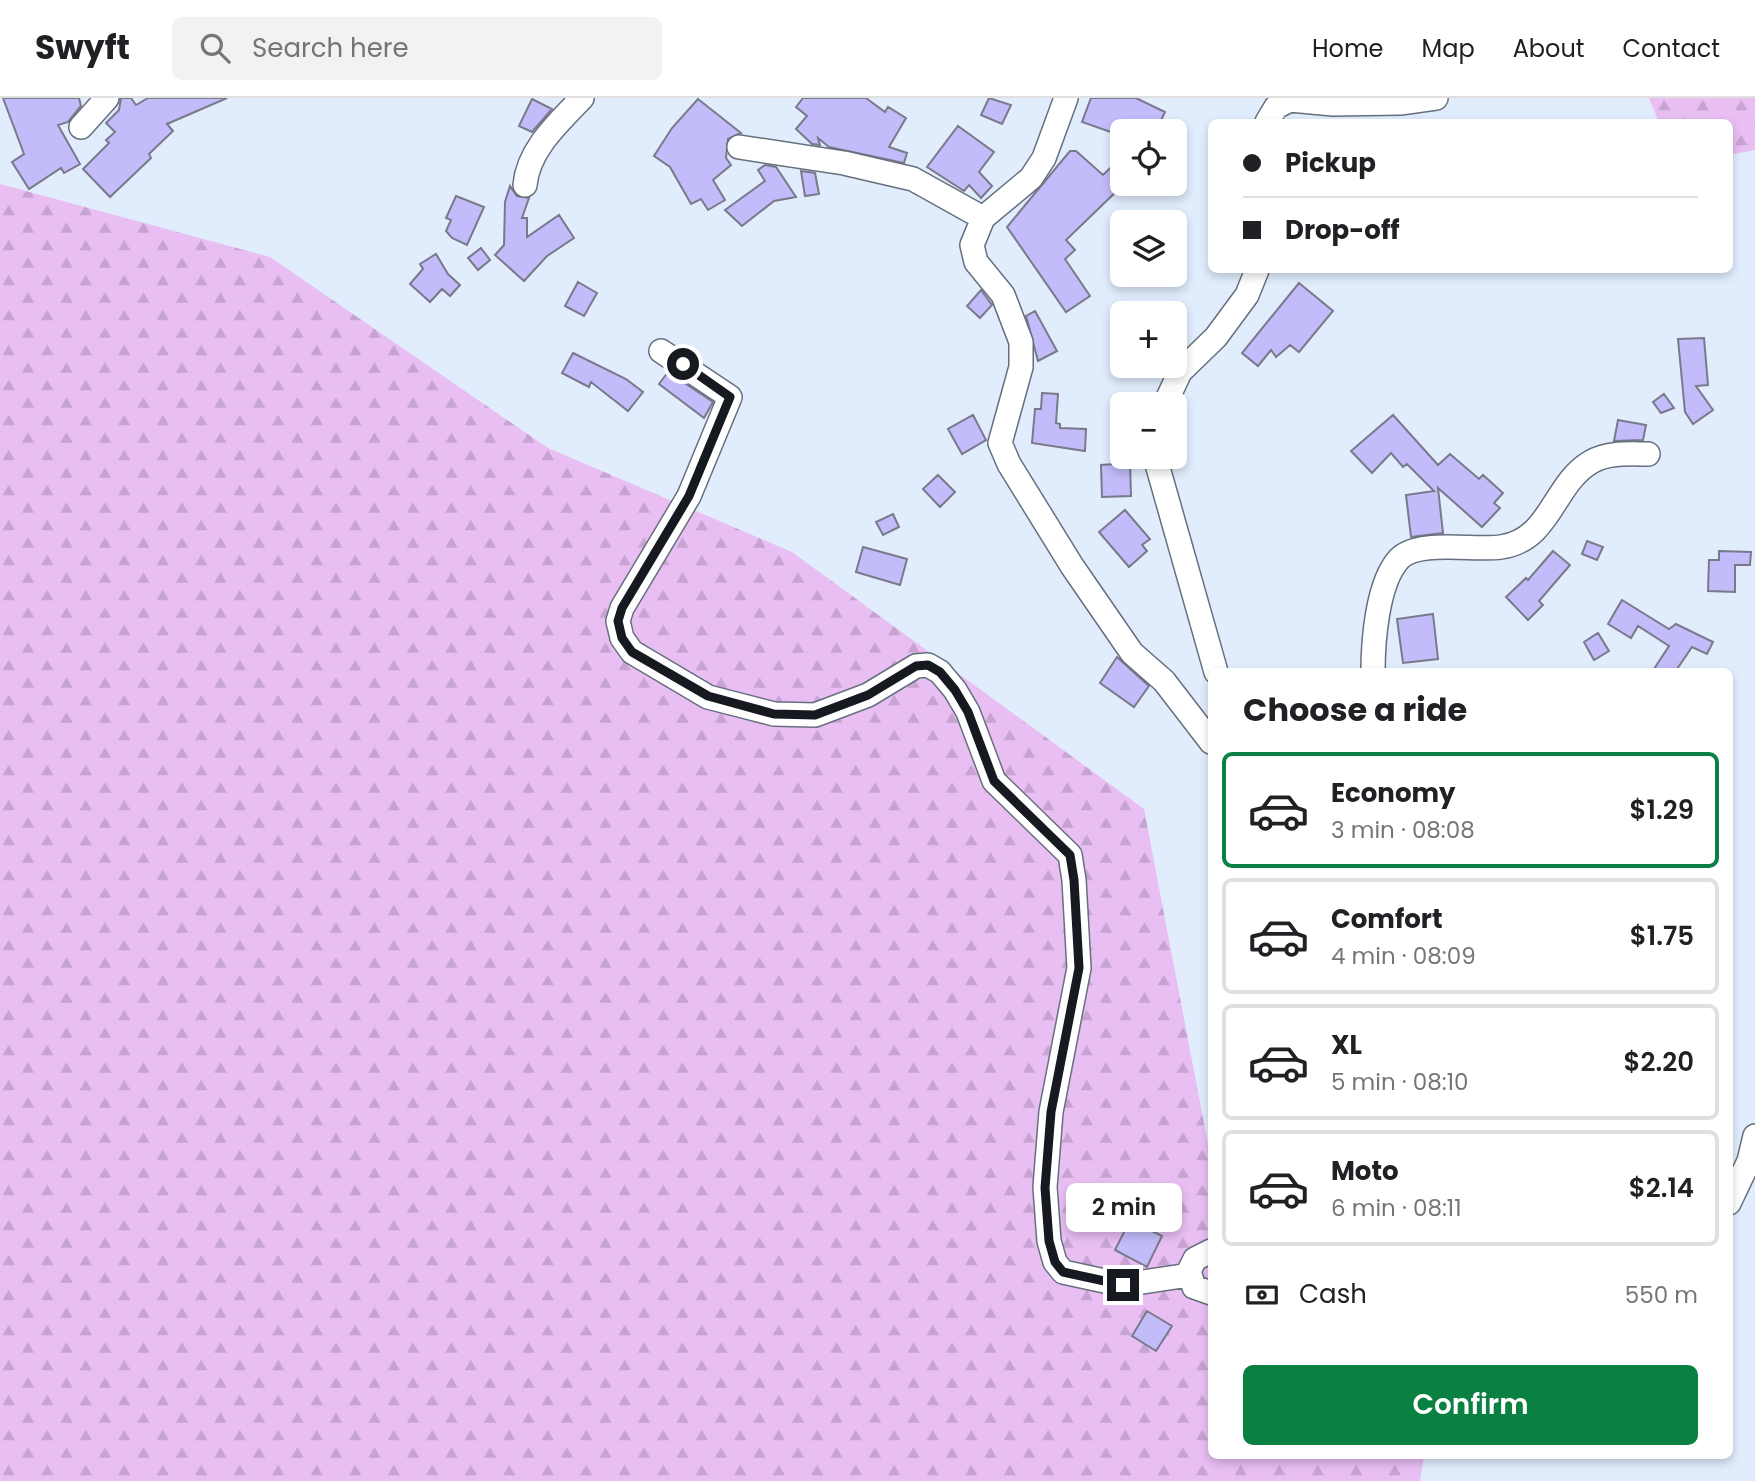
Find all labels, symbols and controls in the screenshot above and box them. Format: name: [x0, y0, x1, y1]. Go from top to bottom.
search box: [172, 17, 662, 80]
text: Swyft: [35, 24, 130, 71]
icon: search: [196, 29, 234, 67]
text: Search here: [252, 30, 409, 66]
text: Home: [1312, 32, 1384, 65]
text: Map: [1422, 32, 1475, 65]
text: About: [1513, 32, 1584, 65]
text: Contact: [1622, 32, 1720, 65]
map controls: [1110, 119, 1187, 469]
button: locate: [1110, 119, 1187, 196]
text: Pickup: [1285, 145, 1376, 181]
button: layers: [1110, 210, 1187, 287]
text: Drop-off: [1285, 212, 1400, 248]
button: +: [1110, 301, 1187, 378]
route start: [667, 348, 699, 380]
button: −: [1110, 392, 1187, 469]
text: Choose a ride: [1243, 687, 1467, 732]
text: Economy: [1331, 775, 1455, 811]
icon: car: [1247, 779, 1310, 842]
text: $1.29: [1630, 792, 1694, 828]
text: 3 min · 08:08: [1331, 814, 1475, 846]
text: Comfort: [1331, 901, 1443, 937]
icon: car: [1247, 905, 1310, 968]
text: $1.75: [1630, 918, 1694, 954]
text: 4 min · 08:09: [1331, 940, 1476, 972]
text: XL: [1331, 1027, 1362, 1063]
icon: car: [1247, 1031, 1310, 1094]
text: $2.20: [1624, 1044, 1694, 1080]
text: 5 min · 08:10: [1331, 1066, 1468, 1098]
text: Moto: [1331, 1153, 1399, 1189]
icon: car: [1247, 1157, 1310, 1220]
text: $2.14: [1629, 1170, 1694, 1206]
callout: 2 min: [1065, 1184, 1181, 1232]
text: 2 min: [1092, 1191, 1156, 1223]
text: 6 min · 08:11: [1331, 1192, 1462, 1224]
route end: [1107, 1269, 1139, 1301]
icon: cash: [1243, 1276, 1281, 1314]
text: Cash: [1299, 1276, 1367, 1312]
text: 550 m: [1625, 1279, 1698, 1311]
button: Confirm: [1243, 1365, 1698, 1445]

